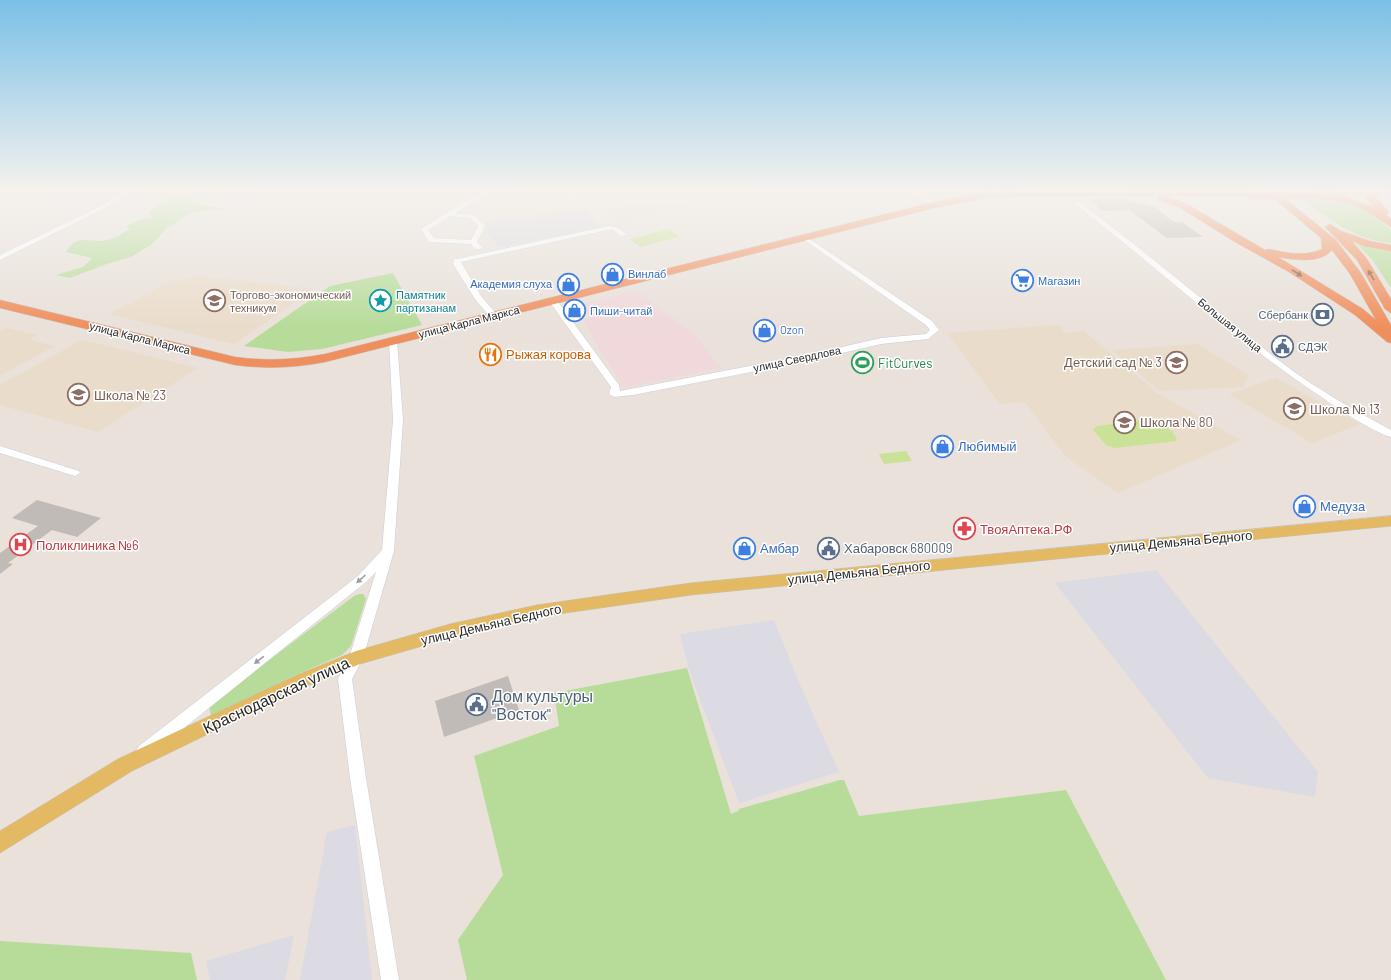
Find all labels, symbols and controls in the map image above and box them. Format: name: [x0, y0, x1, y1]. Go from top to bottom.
shop icon: Винлаб: [600, 261, 626, 287]
place label: Винлаб: [628, 267, 666, 280]
supermarket icon: Магазин: [1010, 268, 1036, 294]
one-way arrow: [1292, 269, 1302, 277]
one-way arrow: [1367, 269, 1374, 281]
shop icon: Академия слуха: [555, 271, 581, 297]
place label: Магазин: [1038, 274, 1080, 287]
place label: Академия слуха: [470, 277, 553, 290]
school or university icon: Торгово-экономический техникум: [202, 288, 228, 314]
place label: Торгово-экономический техникум: [230, 288, 351, 314]
place icon: Памятник партизанам: [367, 288, 393, 314]
place label: Памятник партизанам: [396, 288, 456, 314]
street label: Большая улица: [1196, 295, 1266, 355]
shop icon: Пиши-читай: [562, 298, 588, 324]
street label: улица Карла Маркса: [417, 302, 522, 340]
bank icon: Сбербанк: [1310, 302, 1336, 328]
place label: Пиши-читай: [590, 304, 652, 317]
place label: Сбербанк: [1259, 308, 1308, 321]
shop icon: Ozon: [751, 317, 777, 343]
street label: улица Карла Маркса: [88, 319, 193, 357]
place label: Ozon: [780, 323, 804, 336]
public building icon: СДЭК: [1269, 334, 1295, 360]
place label: СДЭК: [1298, 340, 1328, 353]
restaurant icon: Рыжая корова: [478, 341, 504, 367]
street label: улица Свердлова: [752, 343, 843, 374]
place label: Рыжая корова: [506, 346, 592, 362]
school or university icon: Детский сад № 3: [1164, 349, 1190, 375]
sports icon: FitCurves: [849, 350, 875, 376]
place label: Детский сад № 3: [1064, 354, 1162, 370]
place label: FitCurves: [878, 355, 932, 371]
school or university icon: Школа № 23: [65, 382, 91, 408]
place label: Школа № 23: [94, 387, 166, 403]
school or university icon: Школа № 13: [1281, 396, 1307, 422]
place label: Школа № 13: [1310, 401, 1380, 417]
school or university icon: Школа № 80: [1111, 409, 1137, 435]
place label: Школа № 80: [1140, 414, 1213, 430]
shop icon: Любимый: [929, 433, 955, 459]
place label: Любимый: [958, 438, 1017, 454]
shop icon: Медуза: [1292, 493, 1318, 519]
place label: Медуза: [1320, 498, 1366, 514]
pharmacy icon: ТвояАптека.РФ: [952, 516, 978, 542]
place label: ТвояАптека.РФ: [980, 521, 1072, 537]
street label: улица Демьяна Бедного: [1109, 527, 1253, 555]
hospital icon: Поликлиника №6: [8, 532, 34, 558]
shop icon: Амбар: [732, 535, 758, 561]
public building icon: Хабаровск 680009: [816, 535, 842, 561]
place label: Поликлиника №6: [36, 537, 139, 553]
place label: Амбар: [760, 540, 799, 556]
place label: Хабаровск 680009: [844, 540, 953, 556]
street label: улица Демьяна Бедного: [787, 557, 931, 587]
one-way arrow: [355, 575, 366, 584]
street label: улица Демьяна Бедного: [419, 600, 563, 648]
street label: Краснодарская улица: [199, 652, 352, 737]
one-way arrow: [253, 656, 264, 664]
place label: Дом культуры "Восток": [492, 686, 593, 723]
public building icon: Дом культуры "Восток": [464, 692, 490, 718]

